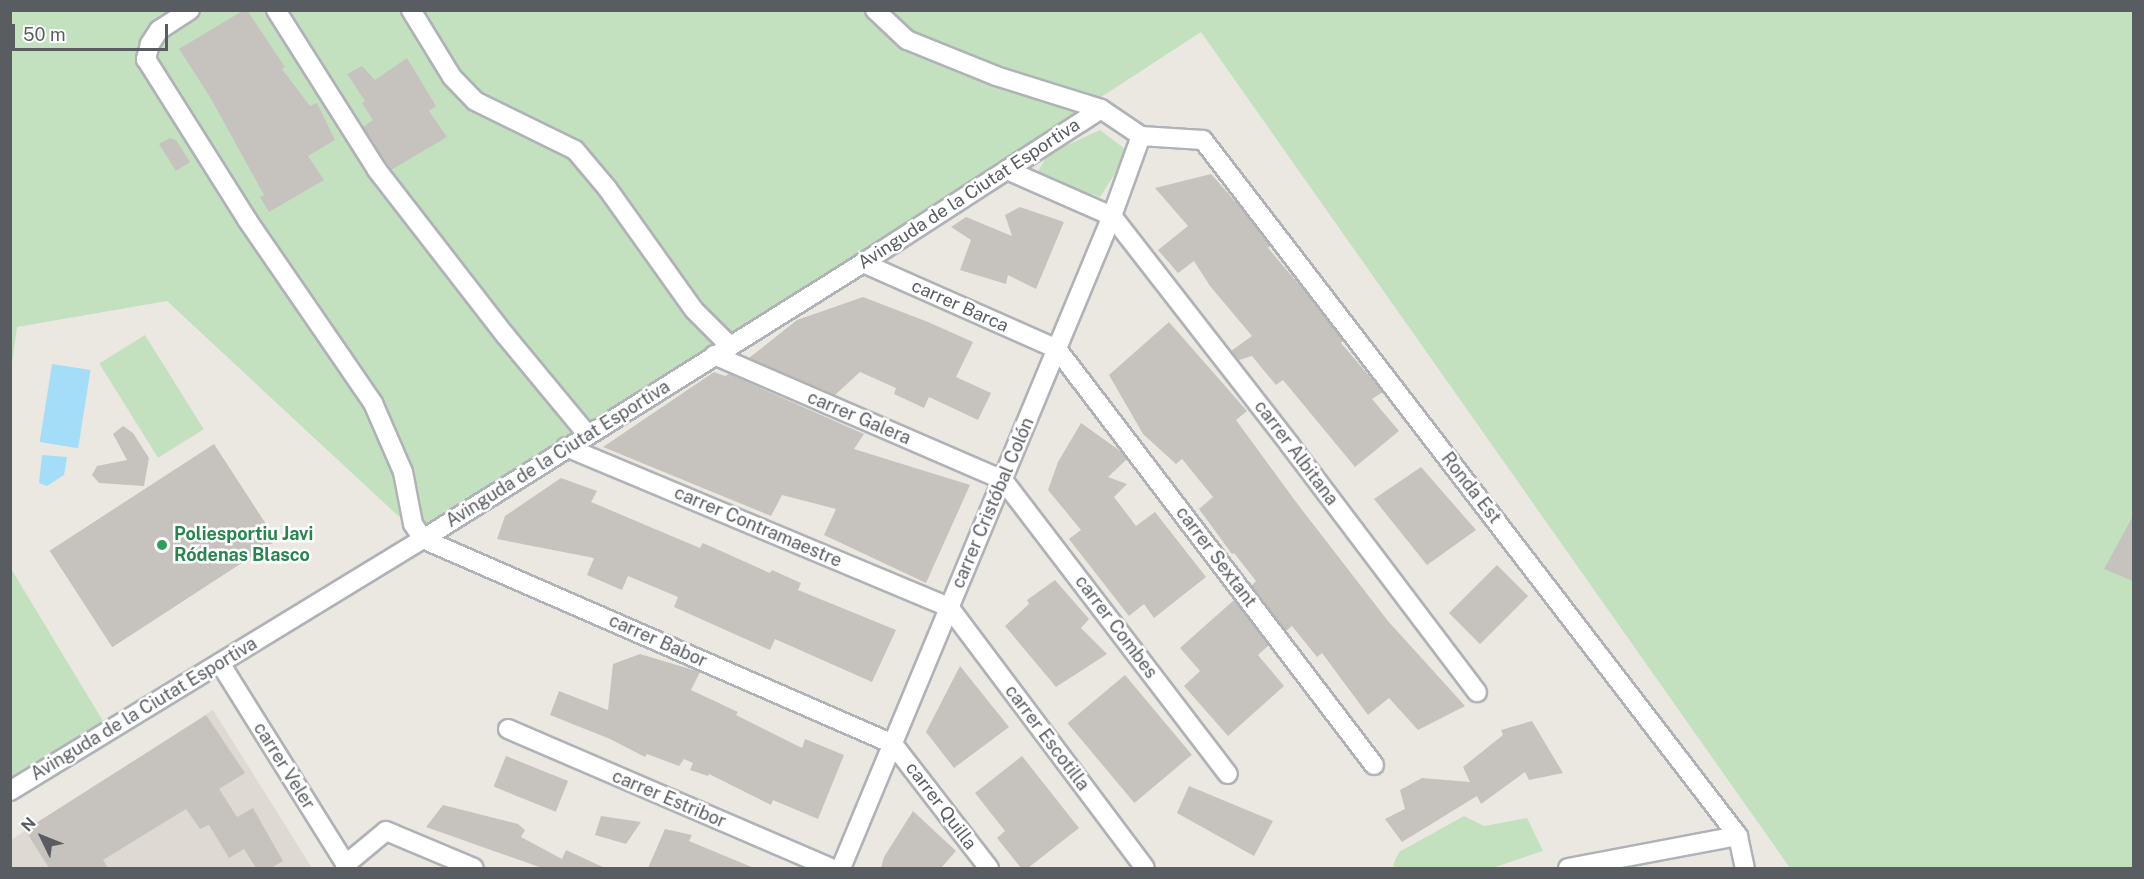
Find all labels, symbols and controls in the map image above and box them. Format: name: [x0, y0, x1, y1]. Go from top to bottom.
scale bar: [15, 12, 171, 50]
text: 50 m: [23, 24, 66, 45]
street label: Avinguda de la Ciutat Esportiva: [854, 114, 1084, 274]
street label: carrer Barca: [908, 275, 1012, 337]
street label: Avinguda de la Ciutat Esportiva: [442, 376, 674, 532]
street label: carrer Galera: [804, 387, 914, 449]
street label: carrer Albitana: [1250, 396, 1342, 510]
street label: carrer Cristóbal Colón: [947, 414, 1039, 592]
street label: Ronda Est: [1437, 448, 1505, 528]
street label: carrer Contramaestre: [671, 482, 845, 572]
street label: carrer Sextant: [1171, 502, 1261, 612]
place label: Poliesportiu Javi Ródenas Blasco: [174, 524, 313, 566]
marker: Poliesportiu Javi Ródenas Blasco: [155, 538, 169, 552]
street label: carrer Combes: [1070, 571, 1162, 683]
street label: carrer Babor: [606, 610, 710, 672]
street label: Avinguda de la Ciutat Esportiva: [27, 633, 261, 785]
street label: carrer Escotilla: [1000, 681, 1094, 795]
street label: carrer Veler: [249, 718, 319, 814]
street label: carrer Quilla: [901, 758, 981, 854]
street label: carrer Estribor: [609, 765, 729, 833]
north arrow: [12, 807, 72, 867]
text: N: [17, 813, 40, 835]

